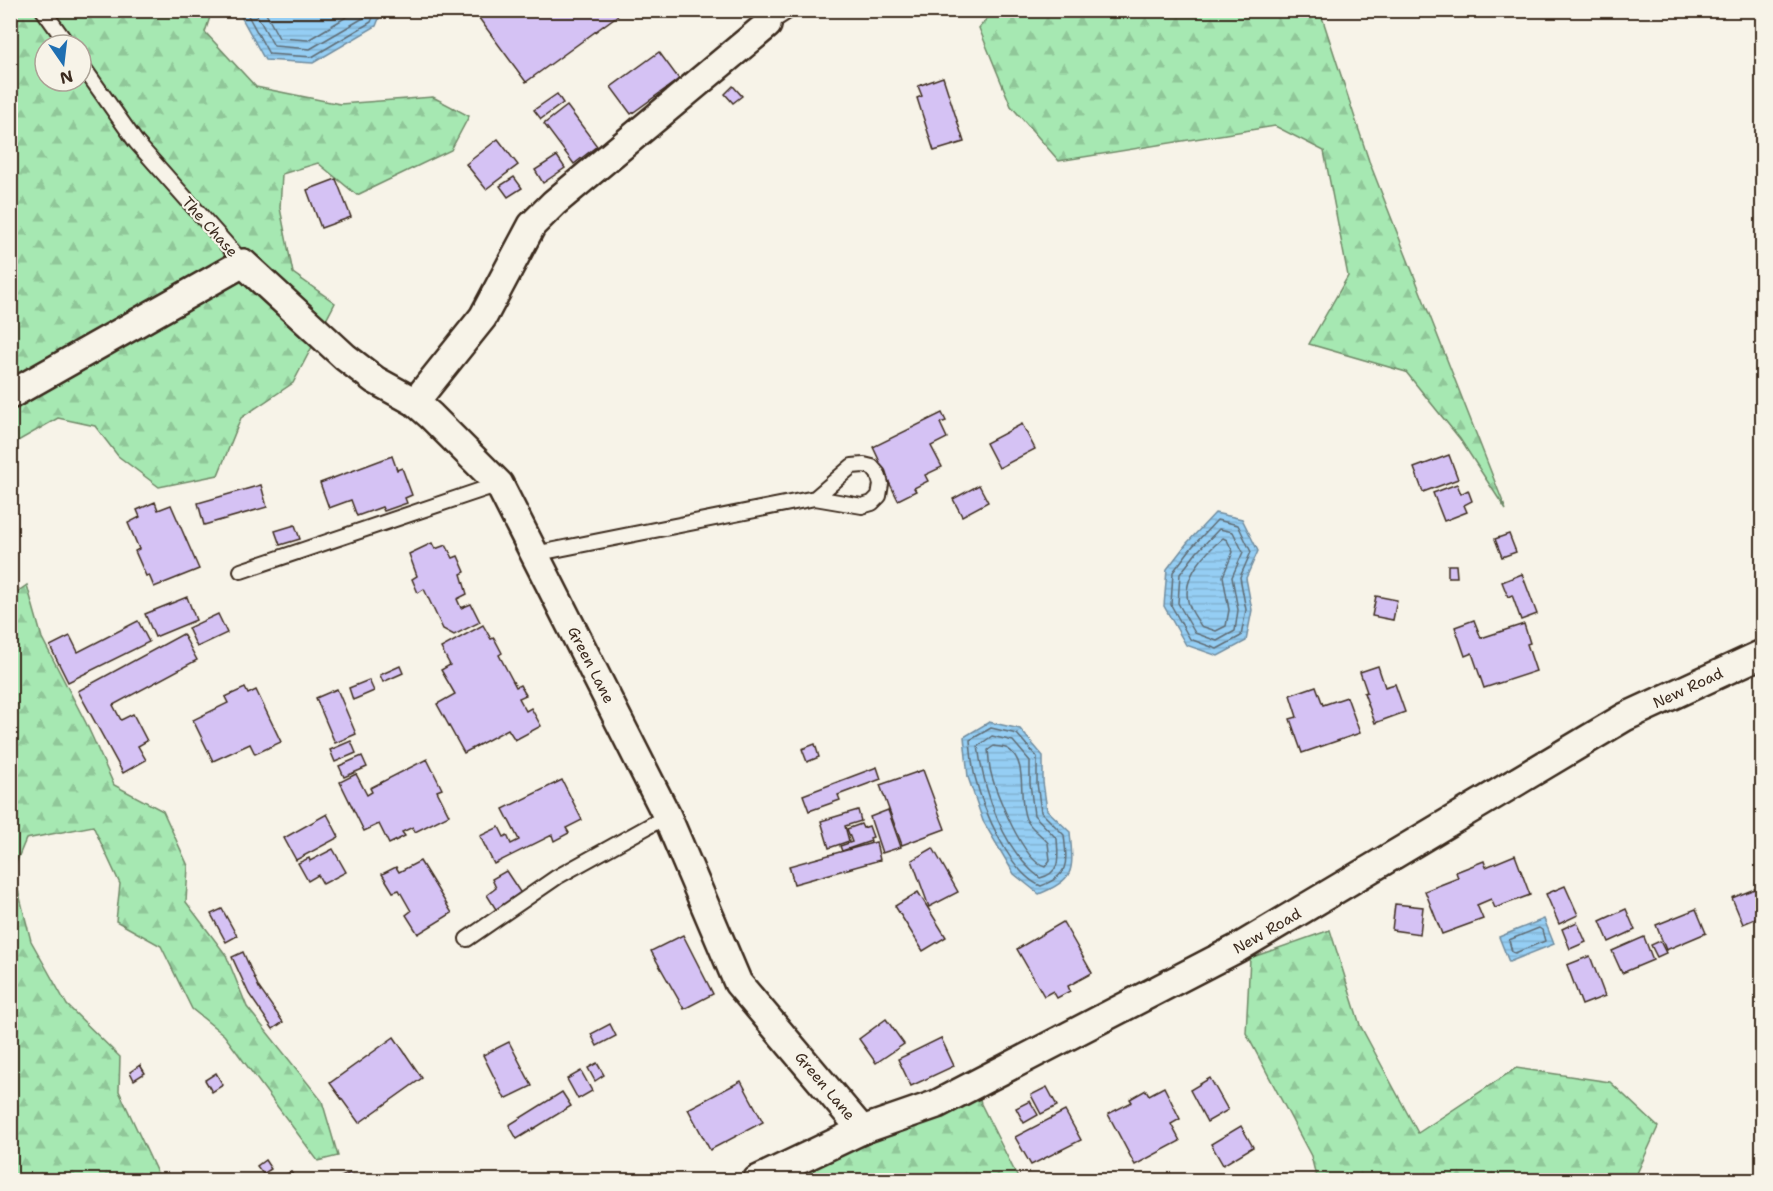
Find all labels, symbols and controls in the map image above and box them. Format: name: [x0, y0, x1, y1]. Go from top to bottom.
north arrow: [33, 33, 93, 93]
text: N: [58, 65, 75, 89]
street label: The Chase: [178, 193, 242, 261]
street label: Green Lane: [563, 623, 619, 707]
street label: New Road: [1650, 663, 1727, 713]
street label: New Road: [1229, 903, 1305, 958]
street label: Green Lane: [790, 1048, 860, 1124]

